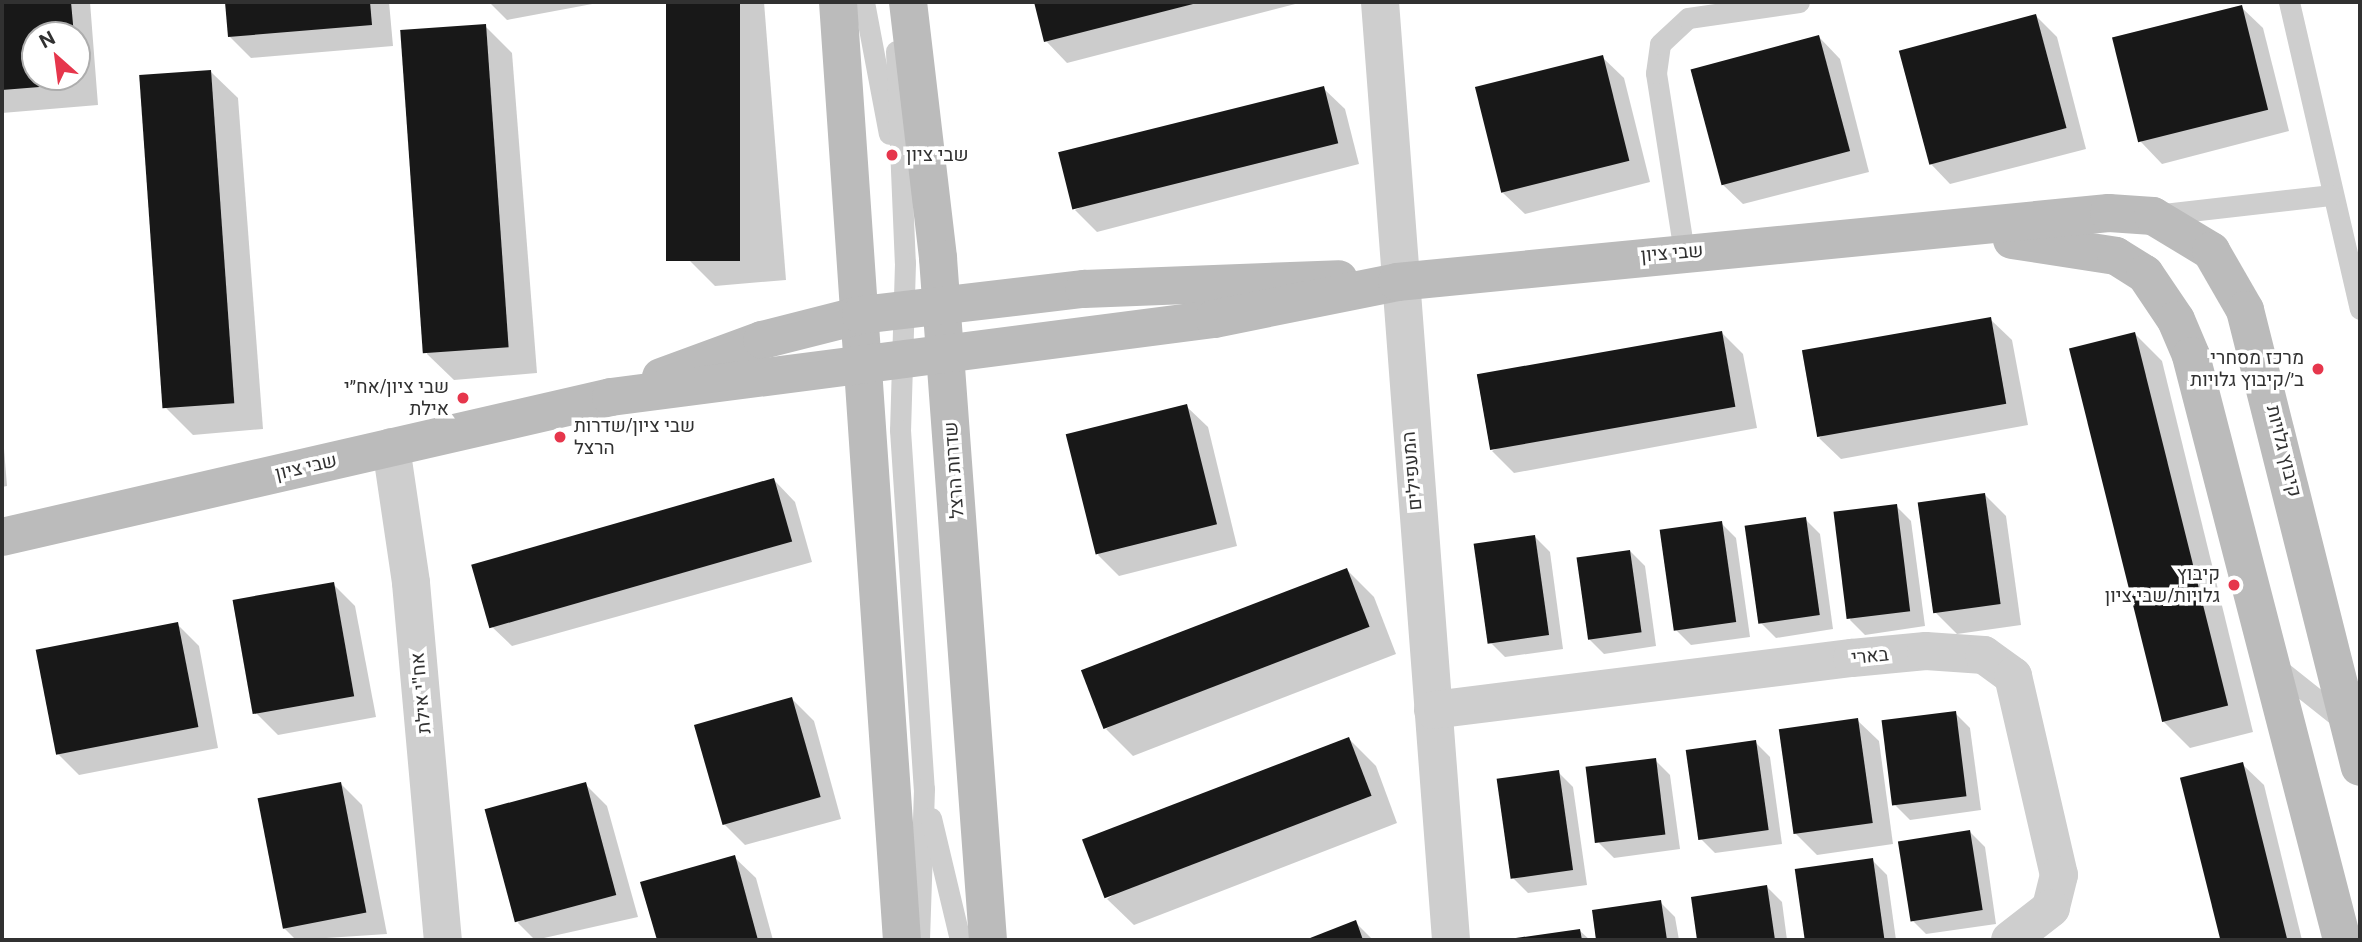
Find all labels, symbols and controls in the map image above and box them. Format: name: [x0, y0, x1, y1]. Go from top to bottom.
north arrow: [21, 21, 91, 91]
text: N: [35, 26, 59, 52]
place label: שבי ציון: [906, 144, 969, 166]
marker: שבי ציון: [884, 147, 900, 163]
street label: שבי ציון: [1640, 239, 1704, 267]
place label: מרכז מסחרי ב׳/קיבוץ גלויות: [2190, 347, 2304, 391]
marker: מרכז מסחרי ב׳/קיבוץ גלויות: [2310, 361, 2326, 377]
place label: שבי ציון/אח״י אילת: [344, 376, 449, 420]
marker: שבי ציון/אח״י אילת: [455, 390, 471, 406]
street label: קיבוץ גלויות: [2262, 403, 2306, 499]
place label: שבי ציון/שדרות הרצל: [574, 415, 695, 459]
street label: שדרות הרצל: [939, 421, 969, 519]
marker: שבי ציון/שדרות הרצל: [552, 429, 568, 445]
street label: המעפילים: [1397, 430, 1427, 512]
street label: שבי ציון: [273, 449, 339, 485]
place label: קיבוץ גלויות/שבי ציון: [2105, 563, 2220, 607]
marker: קיבוץ גלויות/שבי ציון: [2226, 577, 2242, 593]
street label: בארי: [1850, 643, 1890, 669]
street label: אח"י אילת: [406, 651, 436, 735]

